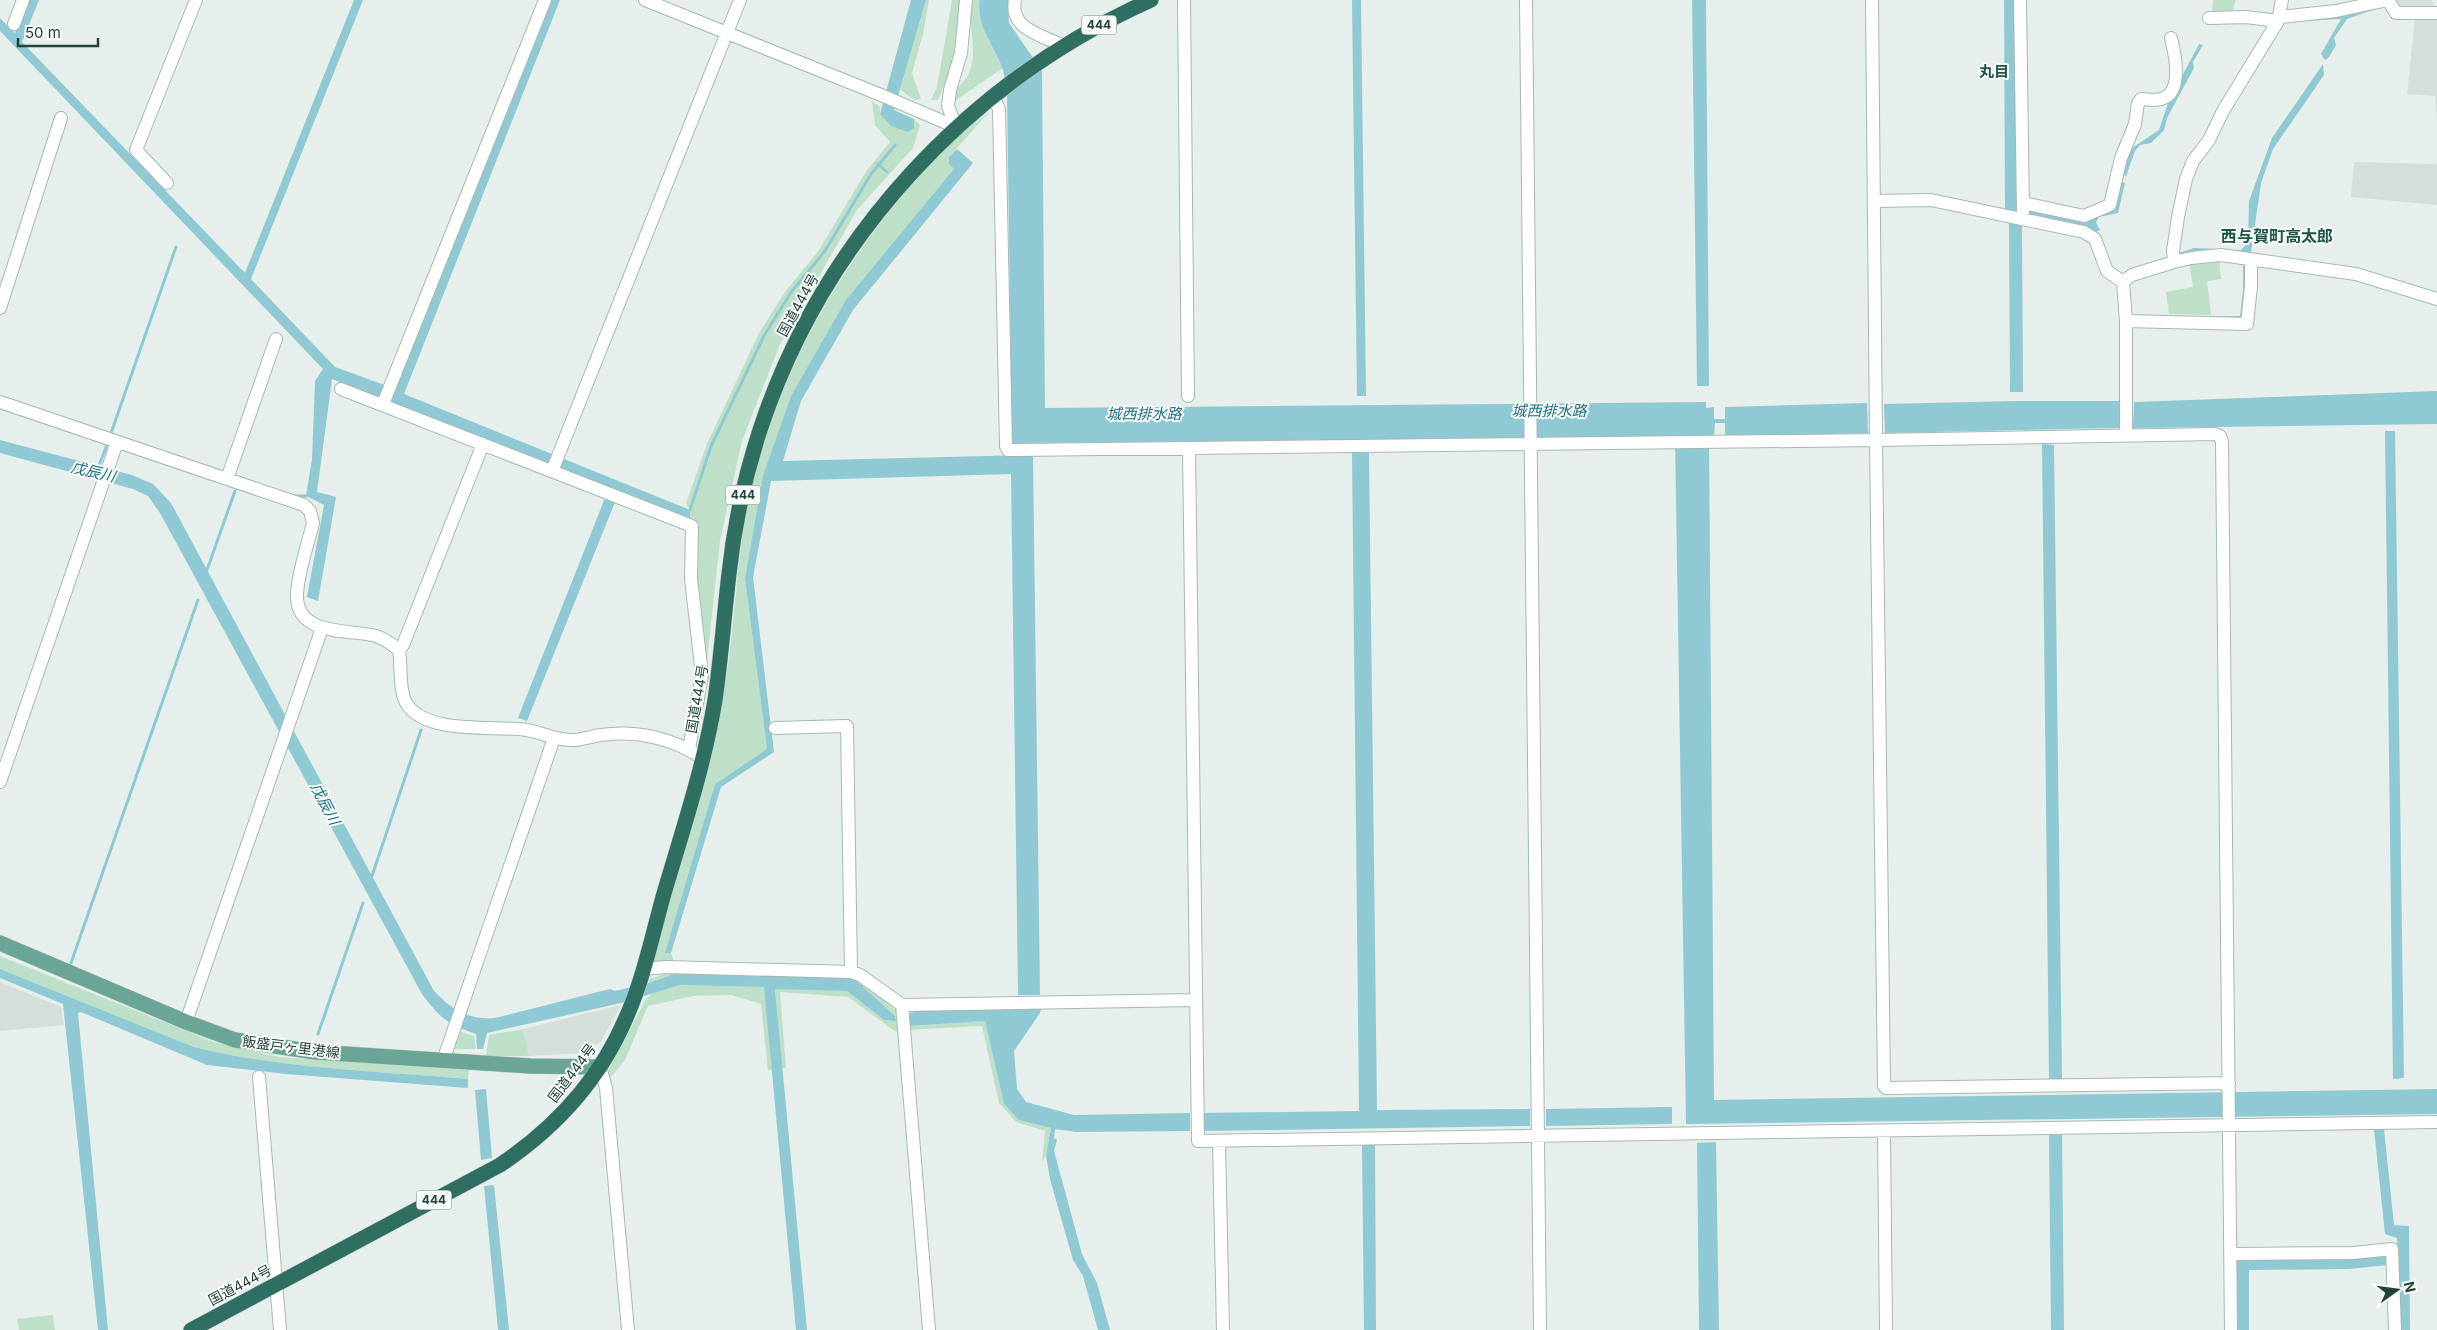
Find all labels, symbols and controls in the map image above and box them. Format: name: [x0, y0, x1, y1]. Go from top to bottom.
scale bar: [18, 15, 98, 47]
road number: 444: [1082, 16, 1116, 34]
text: 50 m: [25, 23, 61, 42]
district label: 丸目: [1979, 62, 2009, 81]
district label: 西与賀町高太郎: [2221, 226, 2333, 246]
street label: 国道444号: [773, 270, 822, 339]
water label: 城西排水路: [1511, 401, 1588, 420]
water label: 城西排水路: [1106, 404, 1183, 423]
water label: 戊辰川: [69, 457, 119, 486]
road number: 444: [726, 486, 760, 504]
street label: 国道444号: [682, 663, 711, 734]
water label: 戊辰川: [306, 779, 345, 830]
street label: 飯盛戸ヶ里港線: [241, 1032, 341, 1061]
street label: 国道444号: [544, 1040, 599, 1105]
road number: 444: [416, 1190, 452, 1210]
street label: 国道444号: [205, 1261, 274, 1308]
north arrow: [2372, 1265, 2422, 1315]
text: N: [2401, 1280, 2420, 1294]

